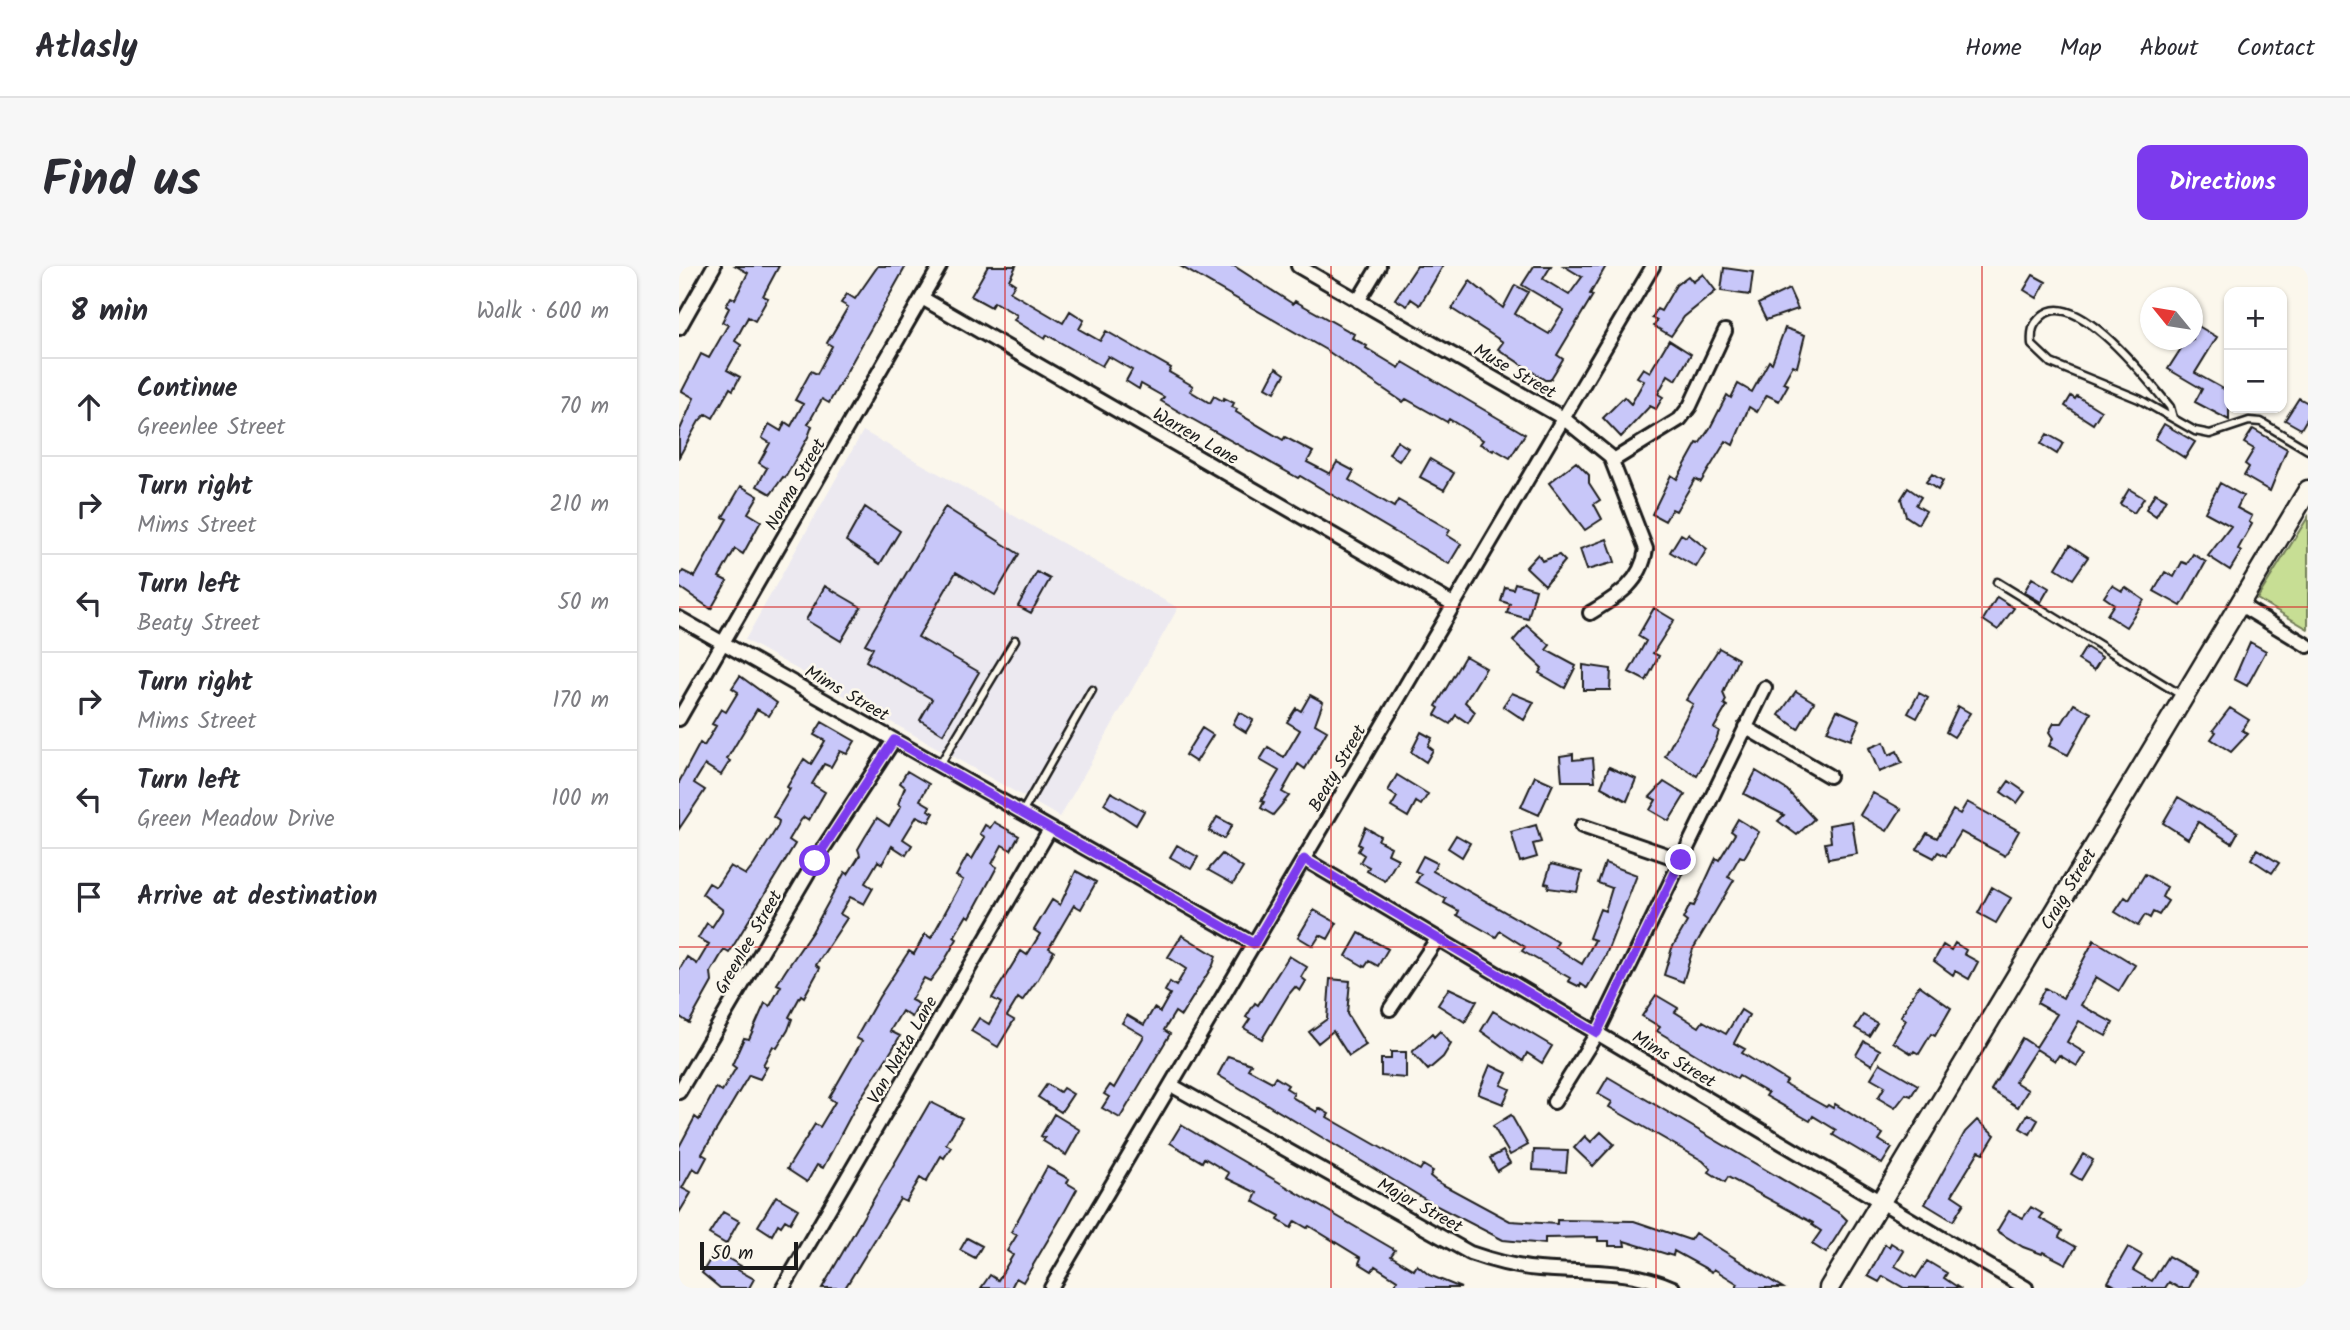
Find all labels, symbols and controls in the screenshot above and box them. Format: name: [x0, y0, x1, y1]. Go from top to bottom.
text: Atlasly: [35, 22, 138, 75]
text: Home: [1965, 29, 2022, 68]
text: Map: [2060, 29, 2102, 68]
text: About: [2140, 29, 2198, 68]
text: Contact: [2236, 29, 2315, 68]
text: Find us: [42, 143, 200, 221]
button: Directions: [2137, 145, 2308, 220]
north arrow: [2140, 287, 2203, 350]
map controls: [2224, 287, 2287, 413]
button: +: [2224, 287, 2287, 350]
text: 8 min: [70, 288, 148, 336]
text: Walk · 600 m: [477, 294, 609, 330]
street label: Muse Street: [1467, 337, 1562, 408]
button: −: [2224, 350, 2287, 413]
text: Continue: [137, 368, 238, 410]
icon: ahead: [70, 388, 108, 426]
text: 70 m: [559, 389, 609, 425]
street label: Warren Lane: [1147, 401, 1244, 474]
text: Greenlee Street: [137, 410, 286, 446]
street label: Norma Street: [758, 432, 835, 536]
text: Turn right: [137, 466, 253, 508]
icon: right: [70, 486, 108, 524]
text: 210 m: [549, 487, 609, 523]
text: Mims Street: [137, 508, 256, 544]
text: Turn left: [137, 564, 240, 606]
icon: left: [70, 584, 108, 622]
text: 50 m: [558, 585, 609, 621]
text: Beaty Street: [137, 606, 260, 642]
street label: Mims Street: [799, 658, 895, 731]
text: Turn right: [137, 662, 253, 704]
icon: right: [70, 682, 108, 720]
text: 170 m: [552, 683, 609, 719]
text: Mims Street: [137, 704, 256, 740]
street label: Beaty Street: [1302, 719, 1375, 818]
text: Turn left: [137, 760, 240, 802]
icon: left: [70, 780, 108, 818]
text: 100 m: [551, 781, 609, 817]
text: Green Meadow Drive: [137, 802, 335, 838]
street label: Craig Street: [2033, 842, 2106, 936]
route end: [1665, 844, 1696, 875]
route start: [799, 845, 830, 876]
text: Arrive at destination: [137, 876, 377, 918]
icon: arrive: [70, 878, 108, 916]
street label: Greenlee Street: [708, 884, 791, 1000]
street label: Van Natta Lane: [860, 991, 946, 1110]
street label: Mims Street: [1626, 1024, 1722, 1097]
street label: Major Street: [1371, 1171, 1468, 1242]
scale bar: [700, 1239, 798, 1271]
text: 50 m: [711, 1239, 753, 1269]

